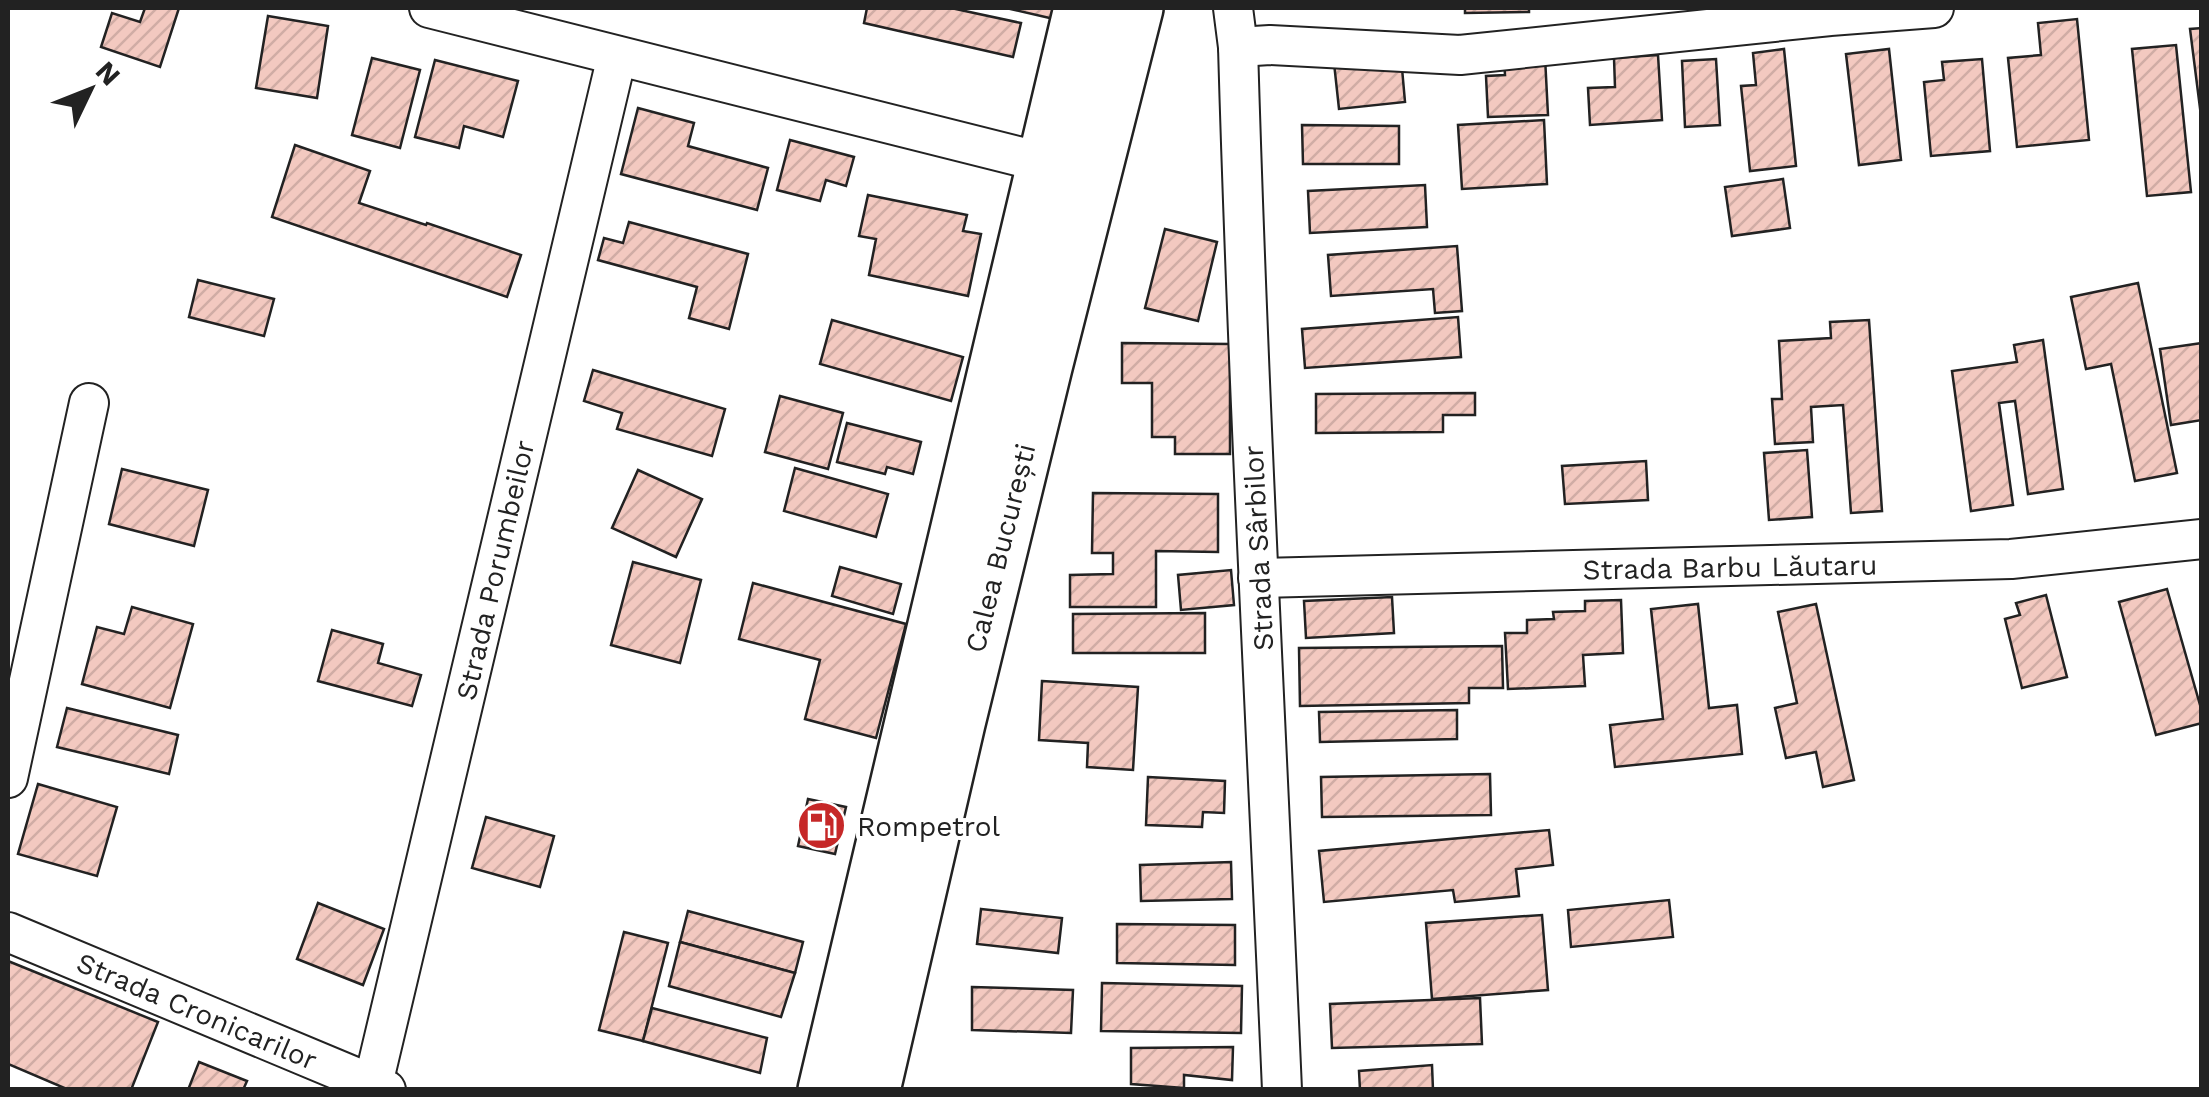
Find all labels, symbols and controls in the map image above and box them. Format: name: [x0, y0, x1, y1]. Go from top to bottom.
north arrow: [40, 40, 140, 140]
text: N: [89, 54, 127, 92]
street label: Strada Porumbeilor: [450, 437, 541, 703]
street label: Calea București: [959, 440, 1042, 656]
street label: Strada Sârbilor: [1237, 444, 1280, 652]
street label: Strada Barbu Lăutaru: [1582, 548, 1878, 587]
fuel station icon: Rompetrol: [796, 800, 848, 852]
place label: Rompetrol: [857, 810, 1000, 843]
street label: Strada Cronicarilor: [72, 946, 322, 1077]

